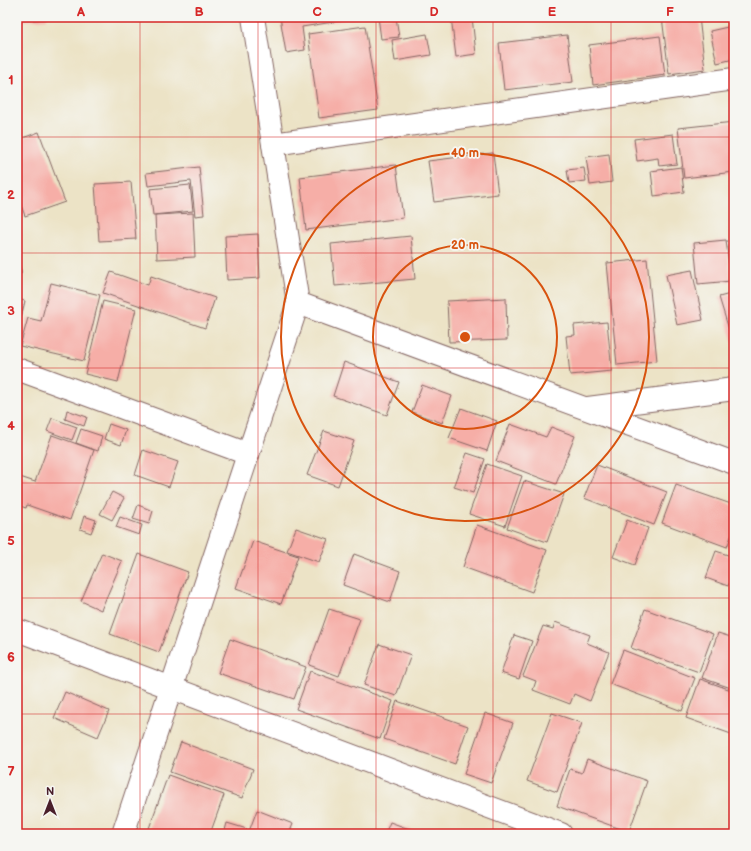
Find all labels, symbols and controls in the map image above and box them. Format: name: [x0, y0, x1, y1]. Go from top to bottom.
text: A: [76, 4, 85, 20]
text: B: [194, 4, 204, 20]
text: C: [312, 4, 322, 20]
text: D: [429, 4, 439, 20]
text: E: [548, 4, 557, 20]
text: F: [666, 4, 674, 20]
text: 1: [8, 72, 14, 88]
text: 40 m: [451, 146, 479, 161]
text: 2: [7, 187, 15, 203]
text: 20 m: [451, 238, 479, 253]
text: 3: [7, 303, 15, 319]
centre of rings: [458, 330, 472, 344]
text: 4: [7, 418, 15, 434]
text: 5: [7, 533, 15, 549]
text: 6: [7, 649, 15, 665]
text: 7: [7, 764, 15, 780]
north arrow: [30, 781, 70, 821]
text: N: [46, 785, 54, 798]

